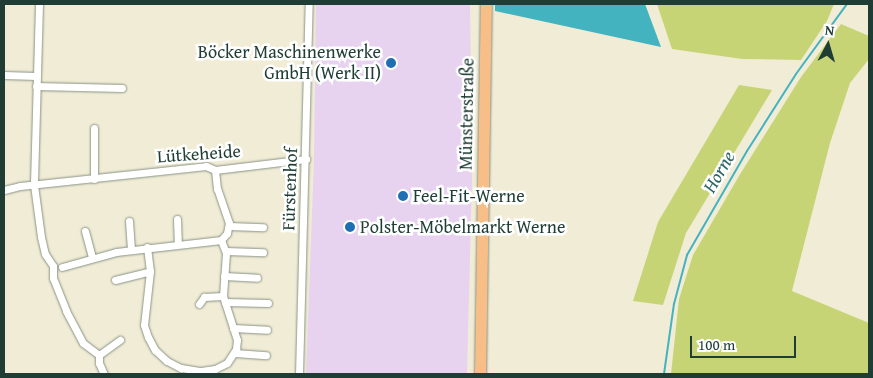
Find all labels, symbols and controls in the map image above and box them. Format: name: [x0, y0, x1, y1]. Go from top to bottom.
north arrow: [803, 20, 853, 70]
text: N: [824, 20, 835, 41]
place label: Böcker Maschinenwerke GmbH (Werk II): [198, 42, 381, 84]
marker: Böcker Maschinenwerke GmbH (Werk II): [385, 57, 397, 69]
street label: Münsterstraße: [455, 58, 479, 170]
street label: Lütkeheide: [156, 140, 242, 168]
street label: Fürstenhof: [278, 147, 302, 231]
water label: Horne: [698, 147, 740, 197]
place label: Feel-Fit-Werne: [413, 185, 525, 207]
marker: Feel-Fit-Werne: [397, 190, 409, 202]
place label: Polster-Möbelmarkt Werne: [360, 216, 565, 238]
marker: Polster-Möbelmarkt Werne: [344, 221, 356, 233]
scale bar: [693, 326, 799, 358]
text: 100 m: [698, 334, 735, 355]

